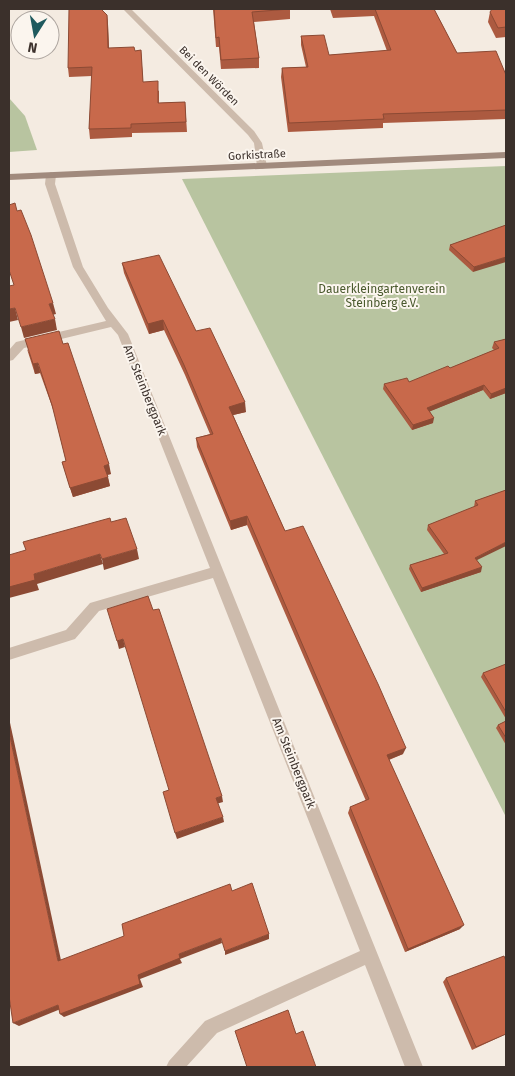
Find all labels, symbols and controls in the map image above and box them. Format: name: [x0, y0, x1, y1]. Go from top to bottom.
north arrow: [10, 10, 60, 60]
text: N: [26, 38, 39, 57]
street label: Bei den Wörden: [176, 43, 242, 109]
street label: Gorkistraße: [228, 147, 286, 163]
park label: Dauerkleingartenverein Steinberg e.V.: [318, 282, 446, 310]
street label: Am Steinbergpark: [120, 343, 170, 438]
street label: Am Steinbergpark: [269, 716, 319, 811]

